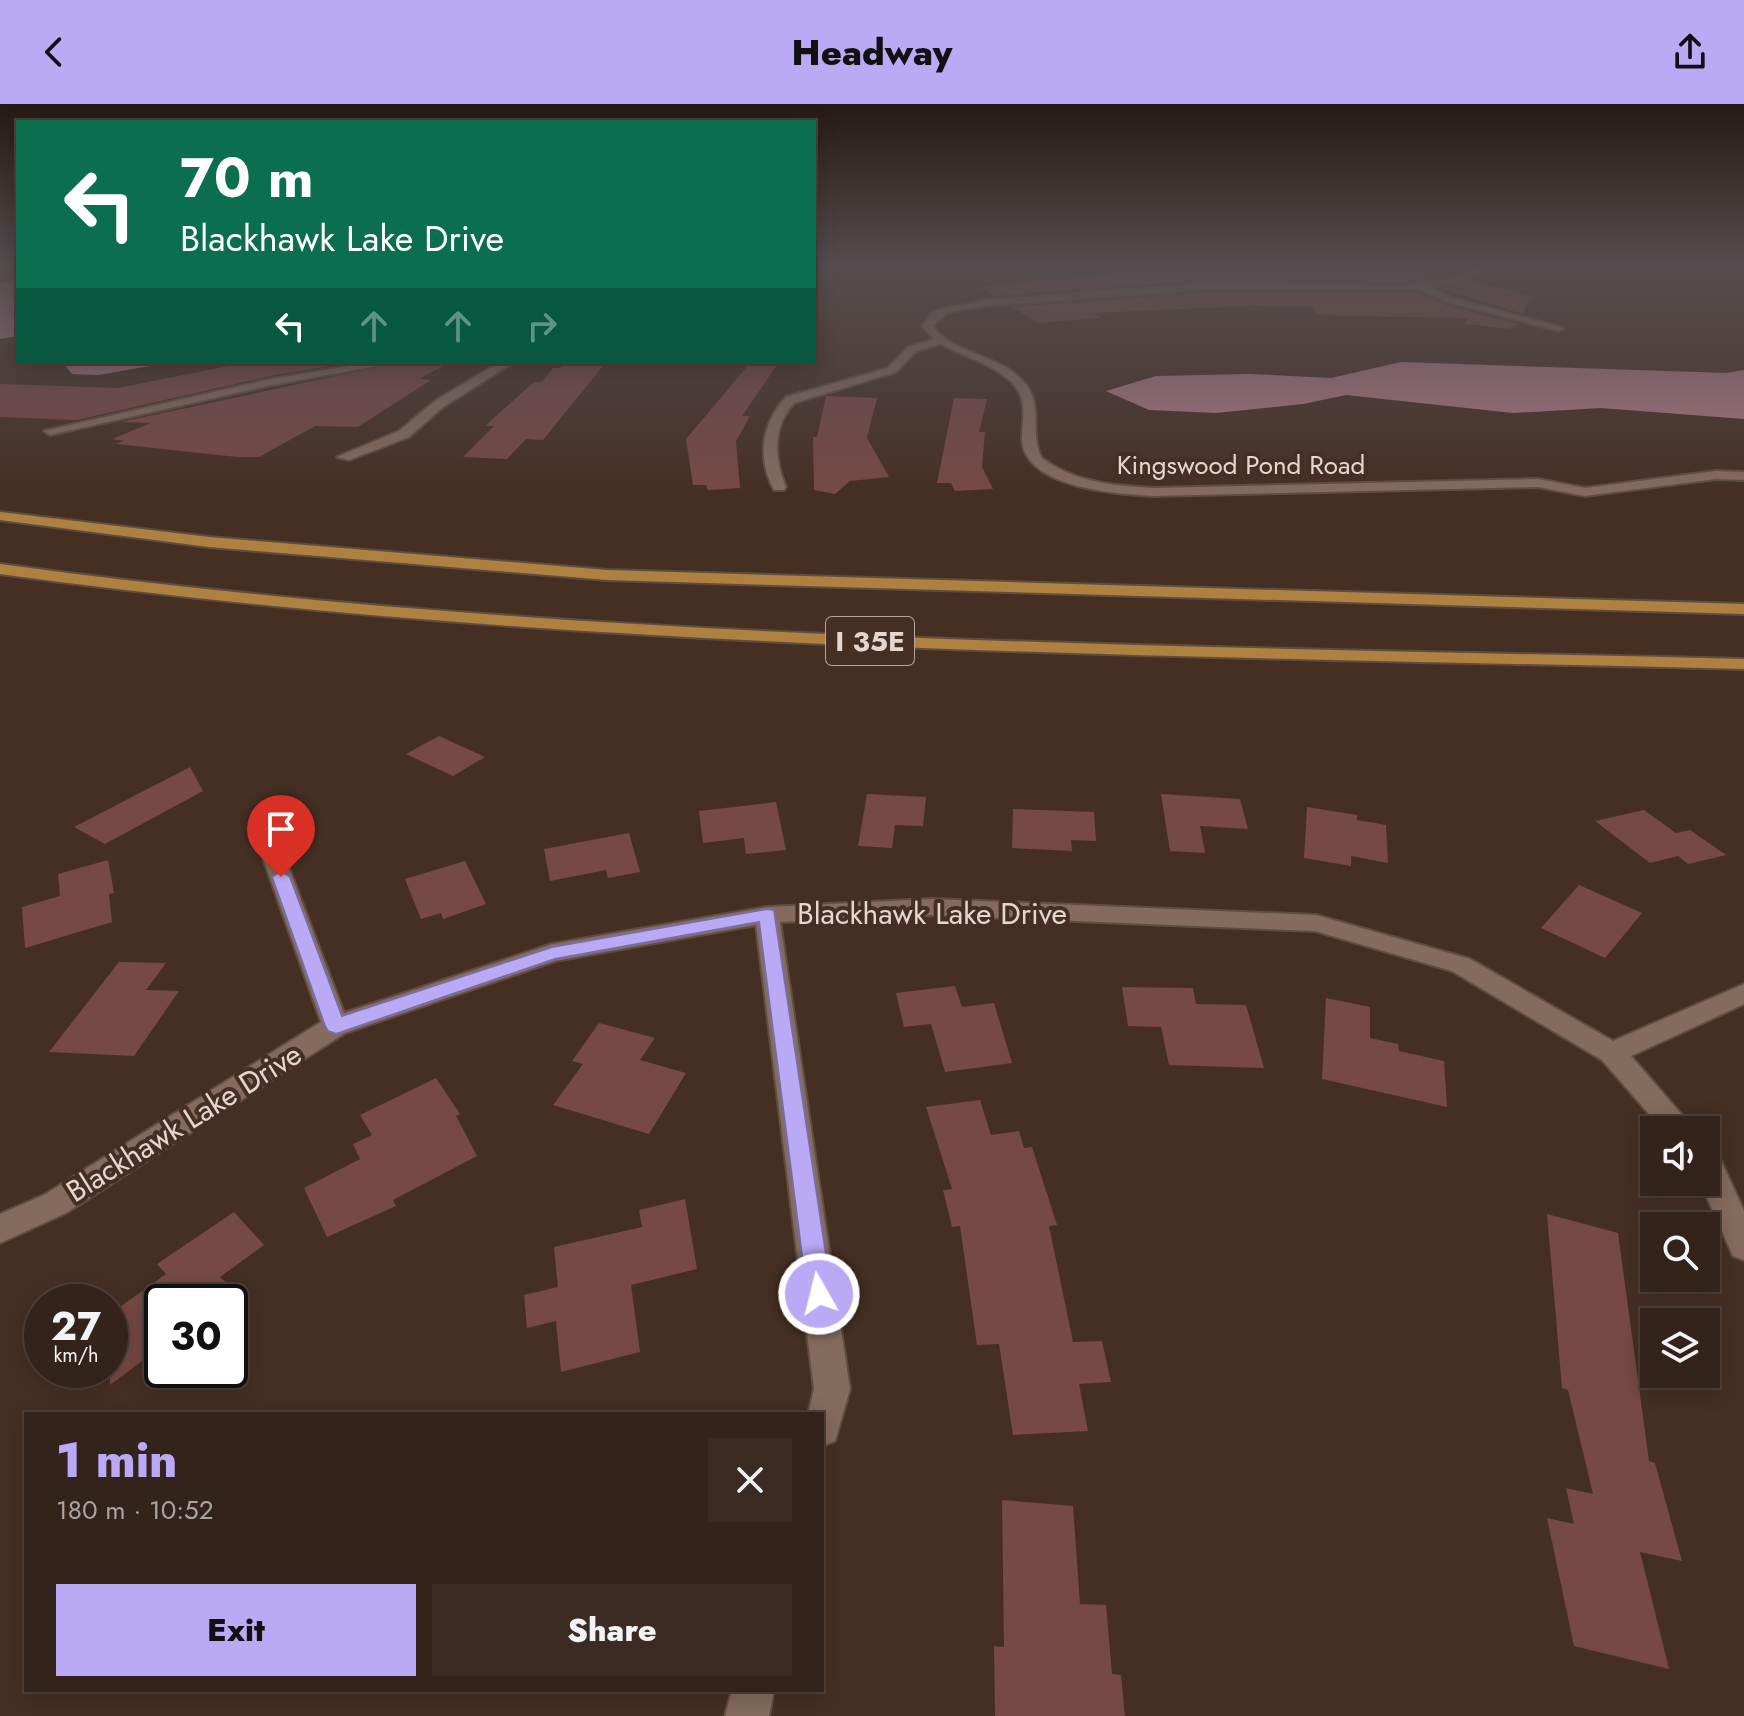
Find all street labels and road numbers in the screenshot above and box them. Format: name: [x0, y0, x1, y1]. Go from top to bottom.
street label: Kingswood Pond Road: [1117, 446, 1365, 484]
road number: I 35E: [826, 617, 914, 665]
street label: Blackhawk Lake Drive: [797, 892, 1067, 935]
street label: Blackhawk Lake Drive: [58, 1033, 310, 1212]

